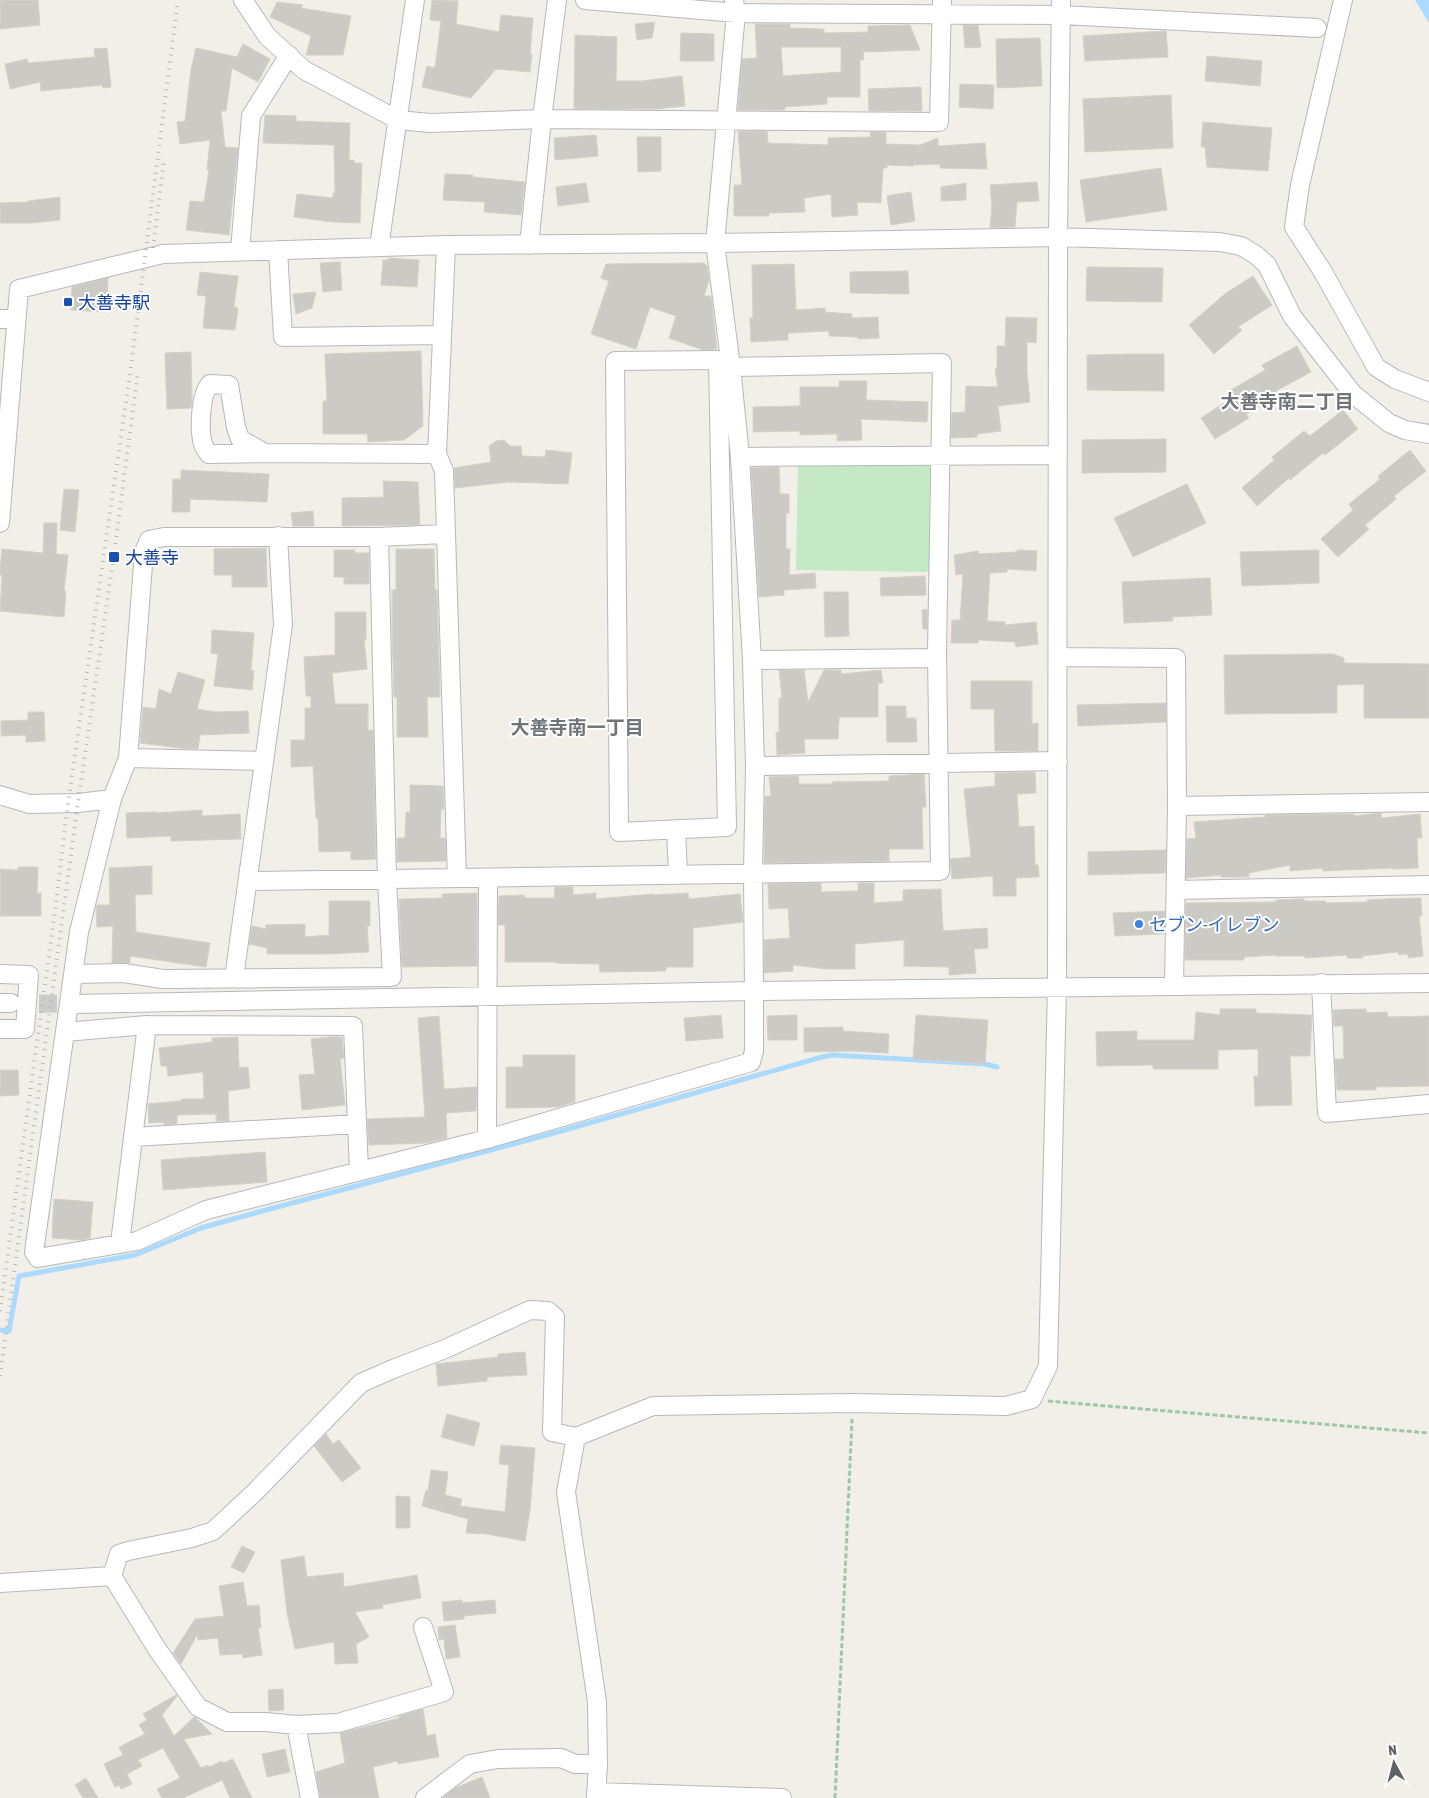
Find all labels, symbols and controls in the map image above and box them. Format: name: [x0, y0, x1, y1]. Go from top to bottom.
place label: 大善寺駅: [78, 292, 150, 313]
marker: 大善寺駅: [62, 296, 74, 308]
district label: 大善寺南二丁目: [1220, 390, 1354, 412]
place label: 大善寺: [125, 547, 179, 568]
marker: 大善寺: [107, 550, 121, 564]
district label: 大善寺南一丁目: [510, 716, 644, 738]
place label: セブン-イレブン: [1149, 914, 1280, 935]
marker: セブン-イレブン: [1133, 918, 1145, 930]
north arrow: [1369, 1738, 1419, 1788]
text: N: [1387, 1742, 1397, 1759]

